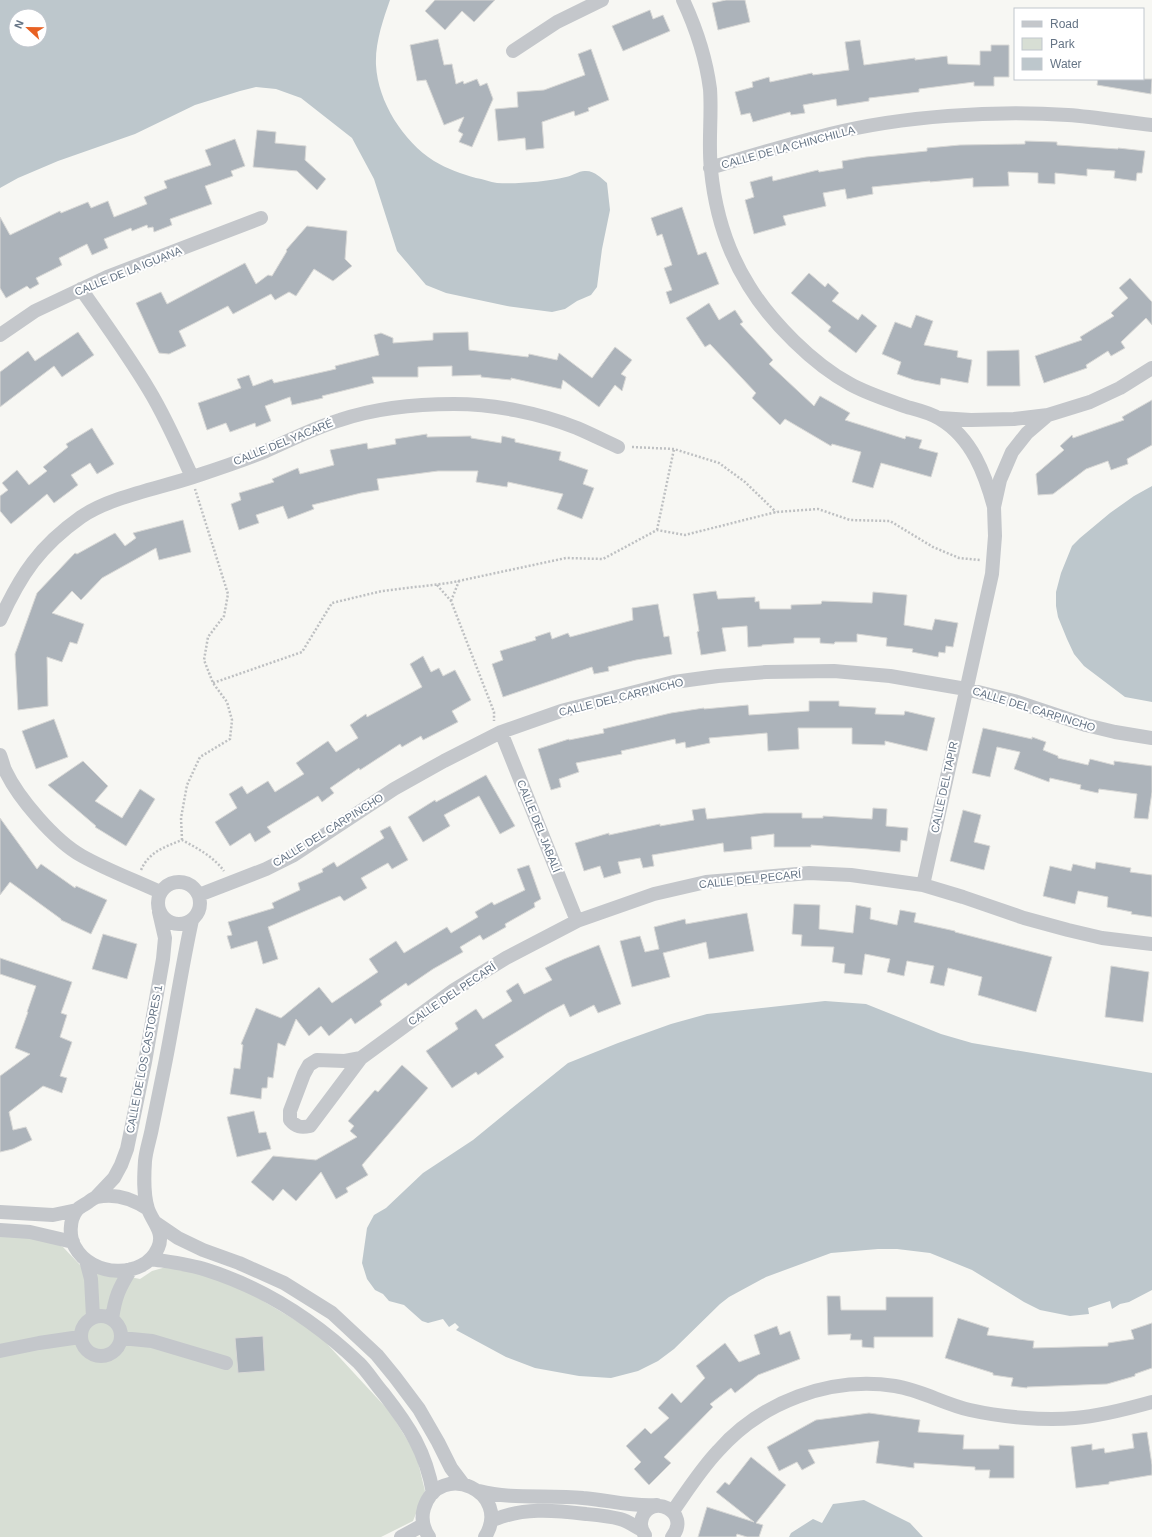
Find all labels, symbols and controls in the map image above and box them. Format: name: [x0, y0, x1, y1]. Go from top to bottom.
north arrow: [8, 8, 48, 48]
legend: [1014, 8, 1144, 80]
text: Road: [1050, 17, 1079, 31]
text: N: [12, 18, 26, 30]
text: Park: [1050, 37, 1076, 51]
text: Water: [1050, 57, 1082, 71]
street label: CALLE DE LA CHINCHILLA: [720, 123, 857, 171]
street label: CALLE DE LA IGUANA: [73, 244, 184, 298]
street label: CALLE DEL YACARÉ: [232, 417, 334, 467]
street label: CALLE DEL CARPINCHO: [557, 676, 685, 718]
street label: CALLE DEL CARPINCHO: [971, 685, 1097, 734]
street label: CALLE DEL TAPIR: [928, 740, 960, 834]
street label: CALLE DEL JABALÍ: [515, 778, 563, 875]
street label: CALLE DEL CARPINCHO: [271, 791, 386, 869]
street label: CALLE DEL PECARÍ: [698, 868, 803, 890]
street label: CALLE DEL PECARÍ: [406, 960, 499, 1028]
street label: CALLE DE LOS CASTORES 1: [124, 984, 164, 1134]

